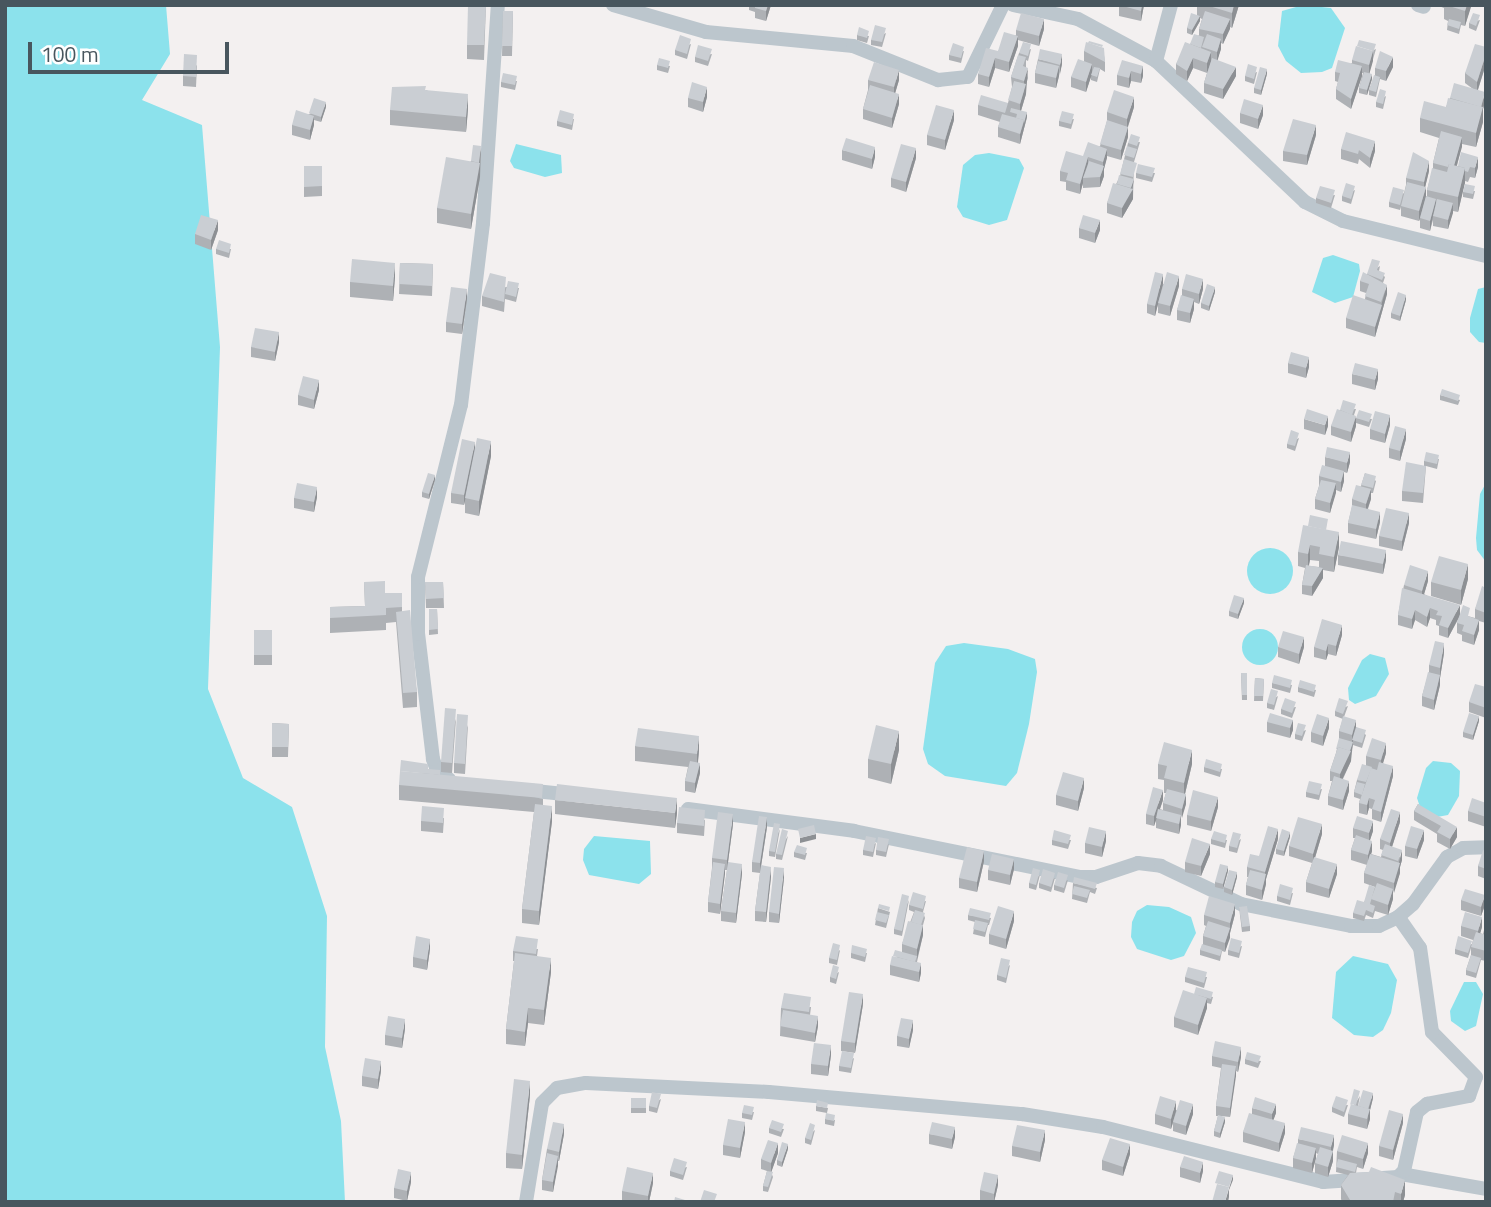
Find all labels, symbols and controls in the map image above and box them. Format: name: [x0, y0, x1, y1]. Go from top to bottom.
scale bar: [32, 28, 233, 72]
text: 100 m: [41, 38, 98, 70]

